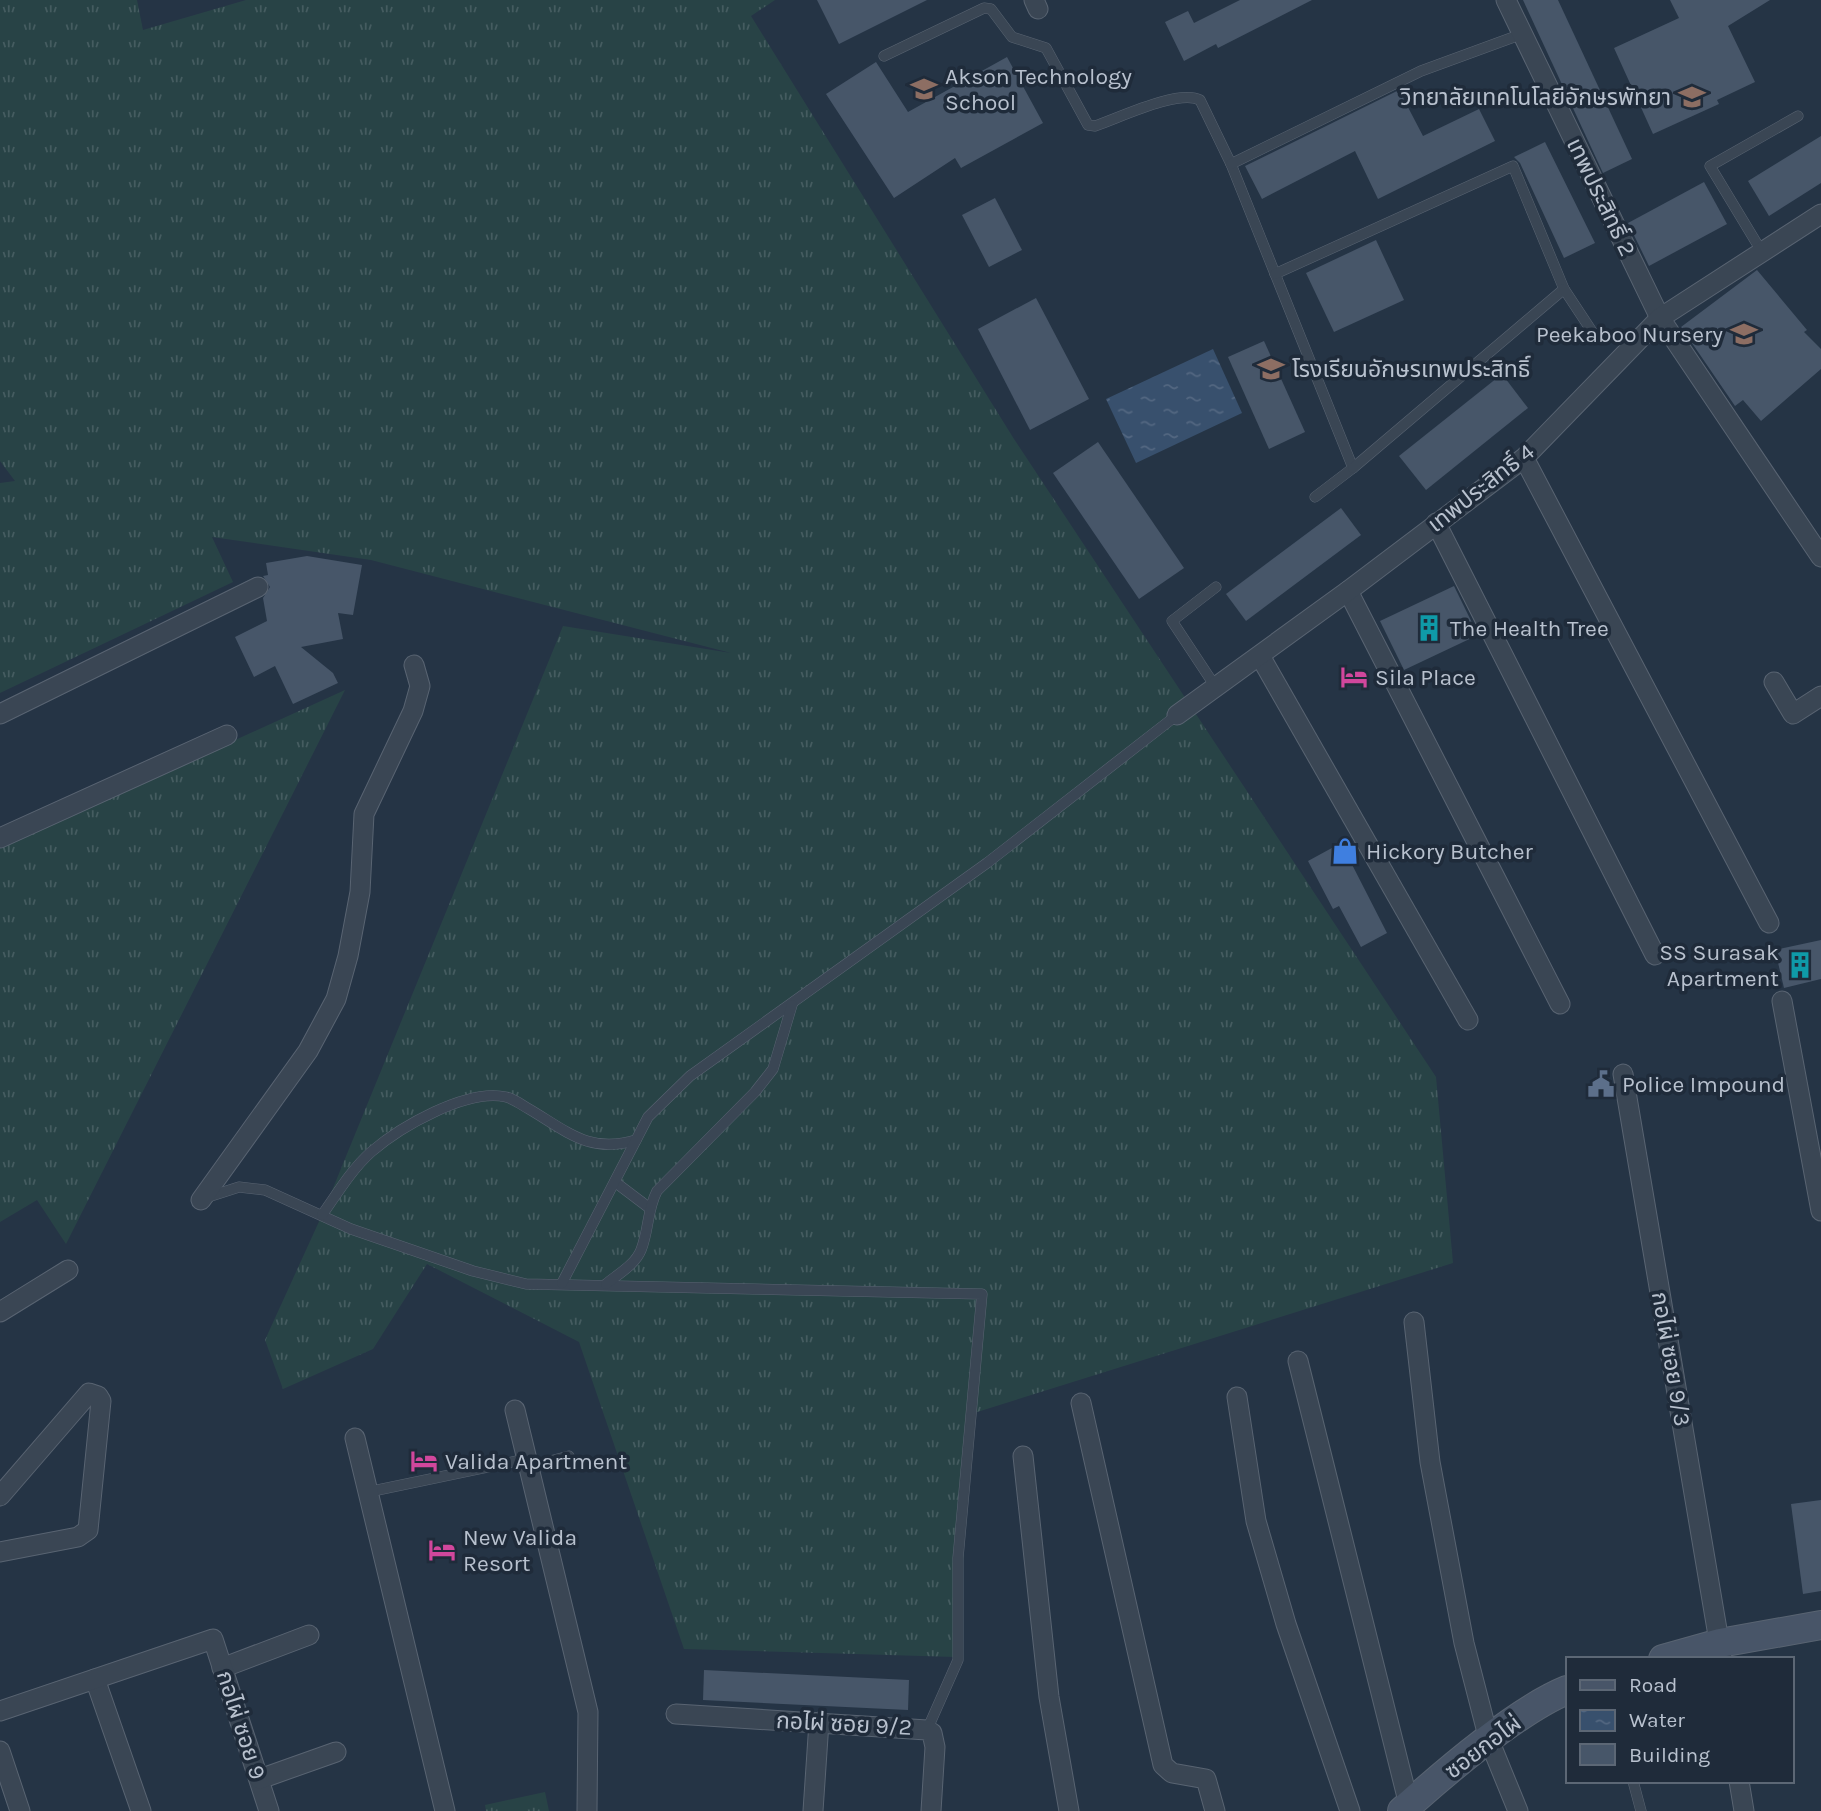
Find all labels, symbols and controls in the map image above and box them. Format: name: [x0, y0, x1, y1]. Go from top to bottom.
place label: Akson Technology School: [945, 63, 1132, 116]
school or university icon: Akson Technology School: [909, 74, 939, 104]
school or university icon: วิทยาลัยเทคโนโลยีอักษรพัทยา: [1677, 82, 1707, 112]
place label: วิทยาลัยเทคโนโลยีอักษรพัทยา: [1400, 84, 1671, 111]
street label: เทพประสิทธิ์ 2: [1561, 133, 1642, 261]
school or university icon: Peekaboo Nursery: [1729, 319, 1759, 349]
place label: Peekaboo Nursery: [1536, 321, 1723, 348]
school or university icon: โรงเรียนอักษรเทพประสิทธิ์: [1256, 354, 1286, 384]
place label: โรงเรียนอักษรเทพประสิทธิ์: [1292, 355, 1531, 383]
street label: เทพประสิทธิ์ 4: [1422, 437, 1540, 538]
building icon: The Health Tree: [1414, 613, 1444, 643]
place label: The Health Tree: [1450, 615, 1609, 642]
hotel icon: Sila Place: [1339, 662, 1369, 692]
place label: Sila Place: [1375, 664, 1476, 691]
shop icon: Hickory Butcher: [1330, 836, 1360, 866]
place label: Hickory Butcher: [1366, 838, 1534, 865]
place label: SS Surasak Apartment: [1659, 939, 1779, 992]
building icon: SS Surasak Apartment: [1785, 950, 1815, 980]
public building icon: Police Impound: [1586, 1069, 1616, 1099]
place label: Police Impound: [1622, 1071, 1785, 1098]
street label: กอไผ่ ซอย 9/3: [1646, 1290, 1696, 1428]
hotel icon: Valida Apartment: [409, 1446, 439, 1476]
place label: Valida Apartment: [445, 1448, 627, 1475]
place label: New Valida Resort: [463, 1524, 577, 1577]
hotel icon: New Valida Resort: [427, 1535, 457, 1565]
legend: [1566, 1657, 1793, 1783]
street label: กอไผ่ ซอย 9: [211, 1667, 271, 1783]
text: Road: [1629, 1673, 1677, 1697]
street label: กอไผ่ ซอย 9/2: [775, 1707, 913, 1741]
text: Water: [1629, 1708, 1685, 1732]
street label: ซอยกอไผ่: [1440, 1710, 1526, 1784]
text: Building: [1629, 1743, 1710, 1767]

